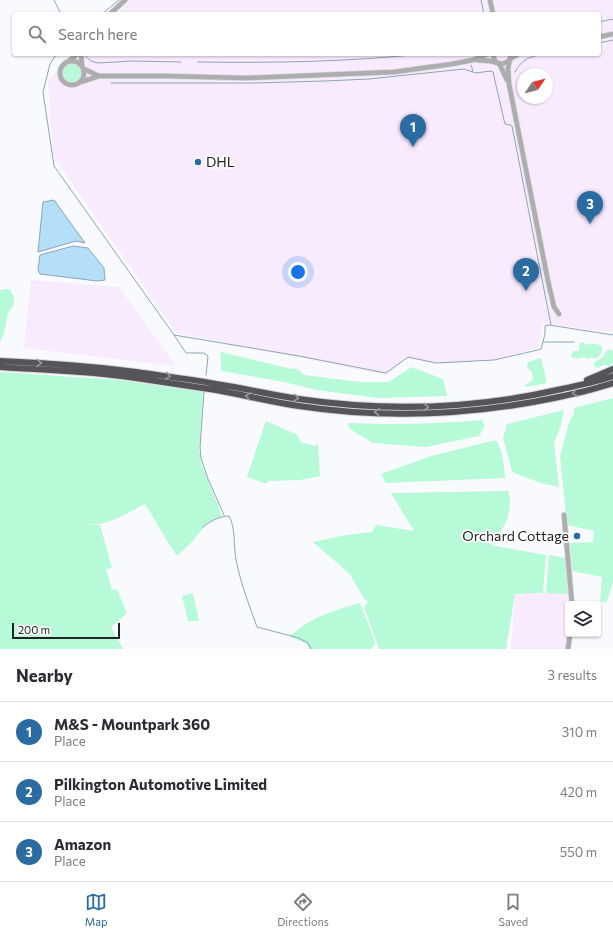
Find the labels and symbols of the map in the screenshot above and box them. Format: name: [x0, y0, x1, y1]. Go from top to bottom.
north arrow: [517, 68, 553, 104]
pin: 1: [400, 114, 426, 147]
place label: DHL: [206, 153, 235, 170]
marker: DHL: [193, 157, 203, 167]
pin: 3: [577, 191, 603, 224]
pin: 2: [513, 258, 539, 291]
your location: [288, 262, 308, 282]
one-way arrow: [36, 359, 42, 367]
one-way arrow: [165, 372, 171, 380]
one-way arrow: [572, 389, 578, 397]
one-way arrow: [245, 393, 251, 401]
one-way arrow: [293, 394, 299, 402]
one-way arrow: [423, 403, 429, 411]
one-way arrow: [374, 408, 380, 417]
place label: Orchard Cottage: [462, 527, 569, 544]
marker: Orchard Cottage: [572, 531, 582, 541]
scale bar: [12, 621, 120, 640]

